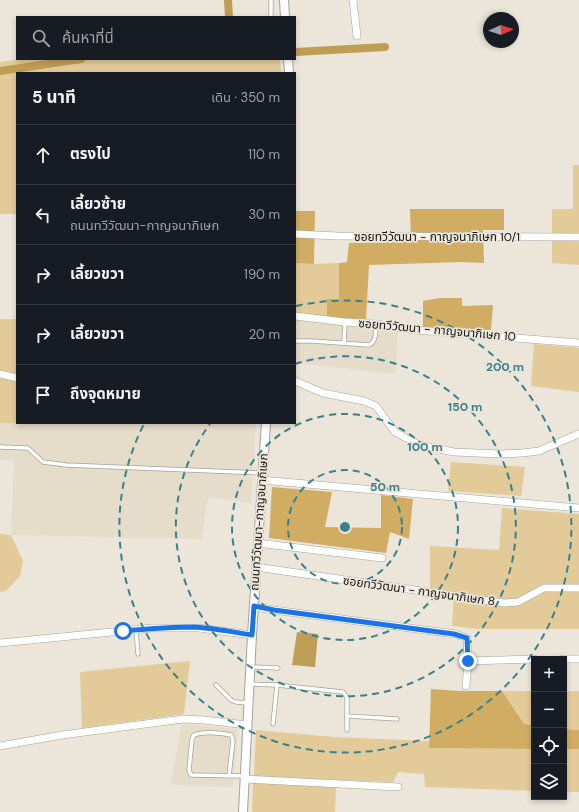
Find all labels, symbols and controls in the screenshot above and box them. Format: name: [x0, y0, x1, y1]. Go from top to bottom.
north arrow: [483, 12, 519, 48]
search box: [16, 16, 296, 60]
icon: search: [30, 27, 52, 49]
text: ค้นหาที่นี่: [62, 28, 114, 48]
text: 5 นาที: [32, 86, 76, 108]
text: เดิน · 350 m: [211, 89, 280, 106]
icon: ahead: [32, 144, 54, 166]
text: ตรงไป: [70, 144, 111, 164]
text: 110 m: [248, 146, 280, 163]
text: เลี้ยวซ้าย: [70, 194, 126, 214]
icon: left: [32, 204, 54, 226]
text: 30 m: [248, 206, 280, 223]
text: ถนนทวีวัฒนา-กาญจนาภิเษก: [70, 217, 219, 234]
street label: ซอยทวีวัฒนา - กาญจนาภิเษก 10/1: [354, 229, 520, 245]
icon: right: [32, 264, 54, 286]
text: เลี้ยวขวา: [70, 264, 124, 284]
text: 190 m: [244, 266, 280, 283]
street label: ซอยทวีวัฒนา - กาญจนาภิเษก 10: [358, 315, 516, 345]
icon: right: [32, 324, 54, 346]
text: เลี้ยวขวา: [70, 324, 124, 344]
text: 20 m: [249, 326, 280, 343]
text: 200 m: [486, 359, 524, 375]
icon: arrive: [32, 384, 54, 406]
text: ถึงจุดหมาย: [70, 384, 141, 404]
text: 150 m: [448, 399, 482, 415]
text: 100 m: [407, 439, 443, 455]
street label: ถนนทวีวัฒนา-กาญจนาภิเษก: [246, 453, 272, 591]
text: 50 m: [370, 479, 400, 495]
centre of rings: [338, 520, 352, 534]
street label: ซอยทวีวัฒนา - กาญจนาภิเษก 8: [342, 572, 496, 610]
route start: [114, 622, 132, 640]
route end: [459, 652, 477, 670]
map controls: [531, 656, 567, 800]
button: +: [531, 656, 567, 692]
button: −: [531, 692, 567, 728]
button: locate: [531, 728, 567, 764]
button: layers: [531, 764, 567, 800]

